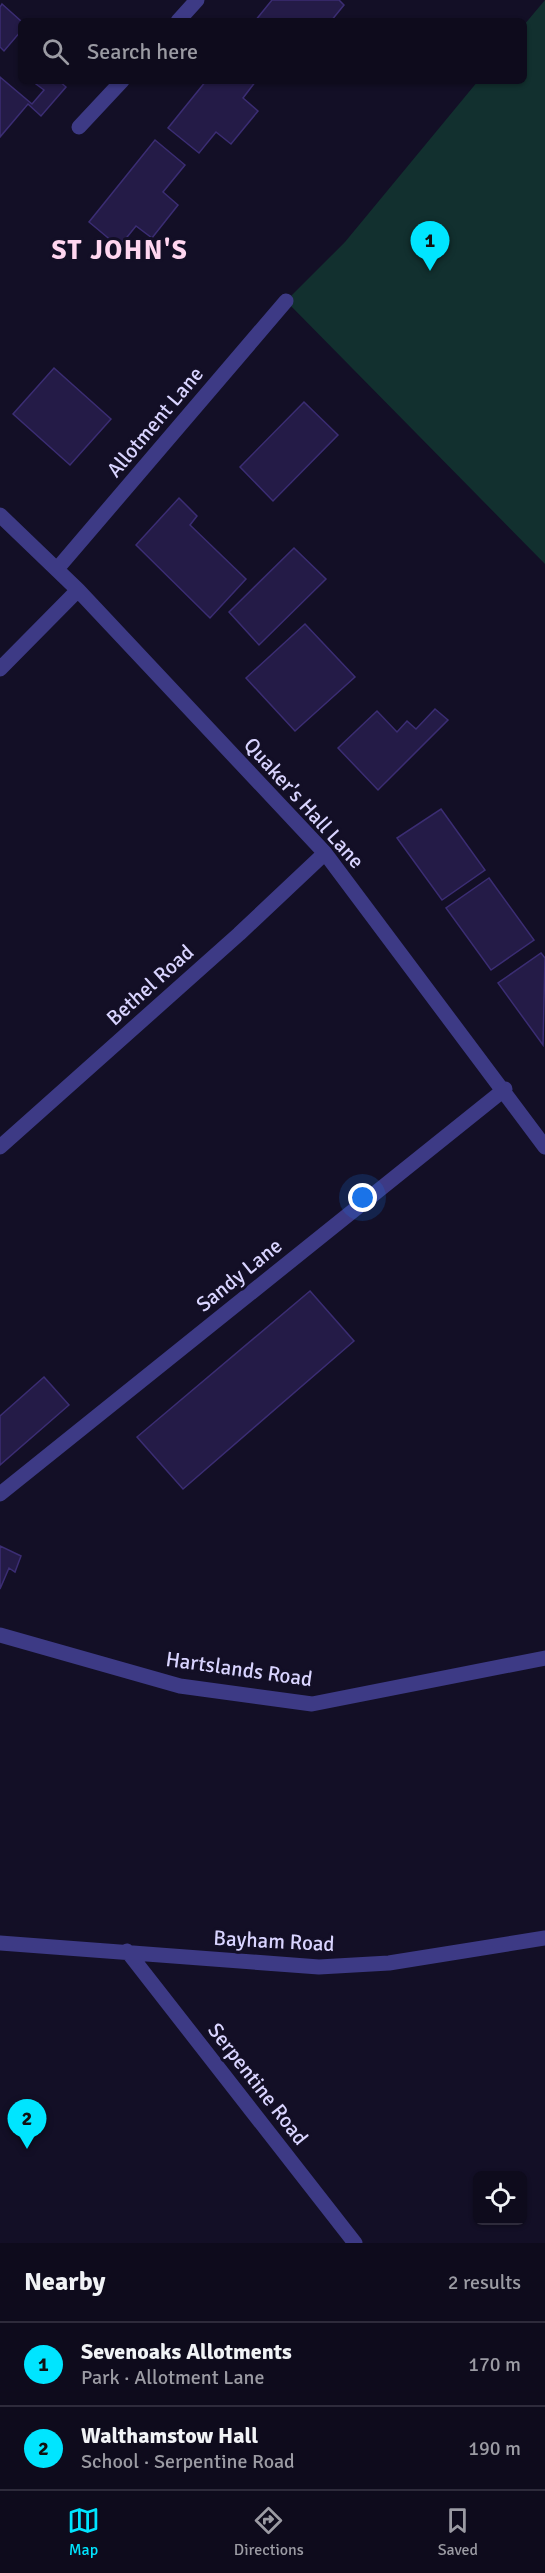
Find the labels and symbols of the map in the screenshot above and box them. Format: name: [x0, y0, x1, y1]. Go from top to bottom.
pin: 1: [410, 222, 450, 271]
district label: ST JOHN'S: [52, 234, 188, 267]
street label: Allotment Lane: [101, 361, 209, 483]
street label: Quaker's Hall Lane: [238, 732, 370, 874]
street label: Bethel Road: [101, 939, 199, 1031]
your location: [348, 1183, 377, 1212]
street label: Sandy Lane: [191, 1233, 287, 1317]
street label: Hartslands Road: [164, 1646, 314, 1692]
street label: Bayham Road: [213, 1925, 335, 1957]
street label: Serpentine Road: [202, 2018, 314, 2150]
pin: 2: [8, 2100, 46, 2149]

